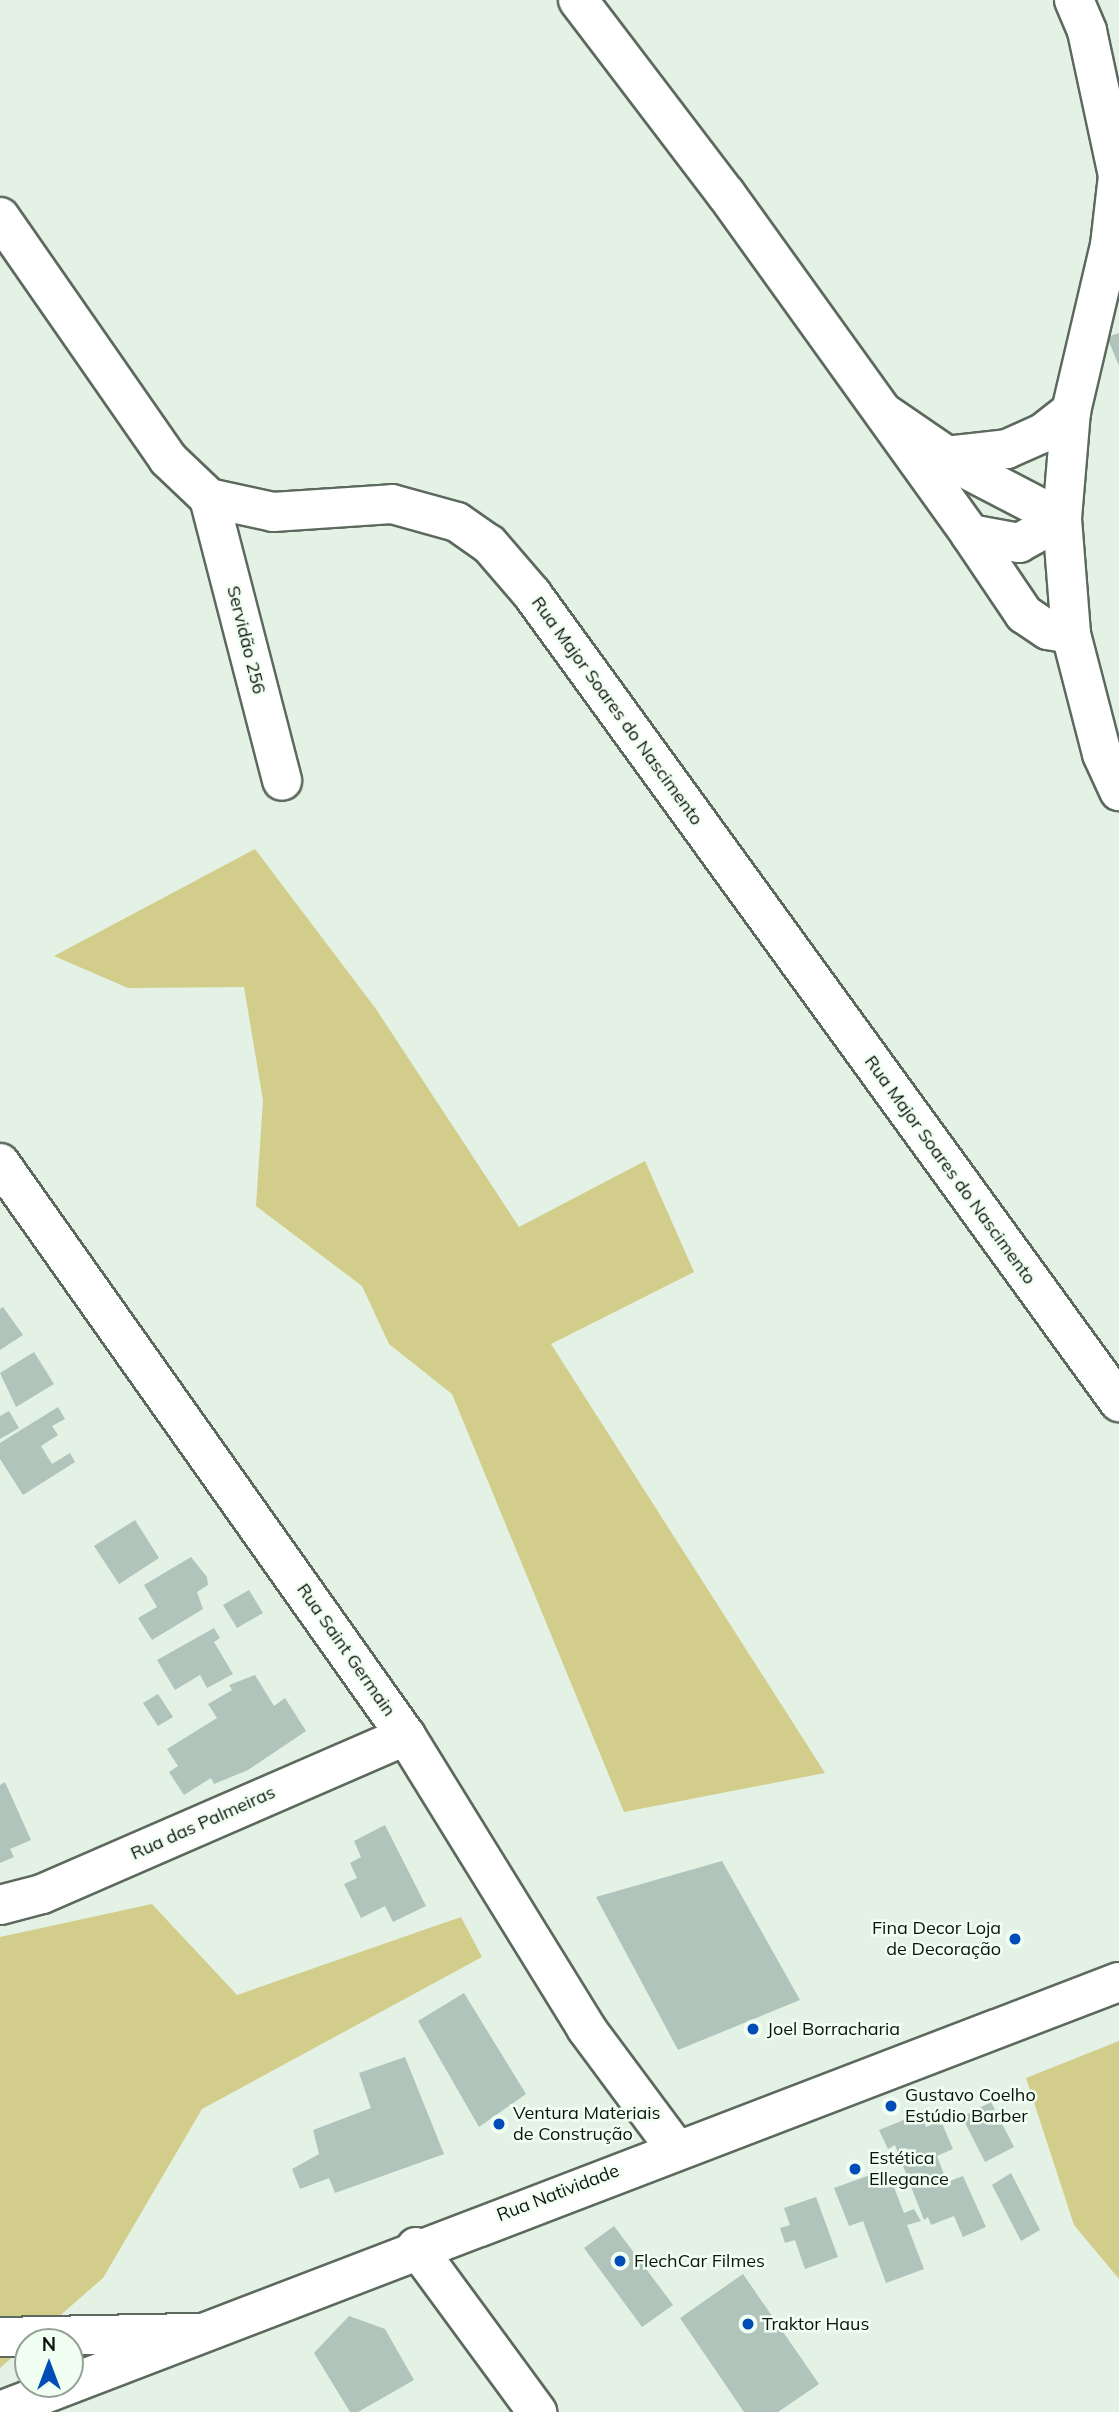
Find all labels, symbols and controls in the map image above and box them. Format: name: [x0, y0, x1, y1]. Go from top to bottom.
street label: Servidão 256: [222, 584, 270, 696]
street label: Rua Major Soares do Nascimento: [527, 592, 707, 830]
street label: Rua Major Soares do Nascimento: [860, 1051, 1040, 1289]
street label: Rua Saint Germain: [292, 1579, 400, 1721]
street label: Rua das Palmeiras: [127, 1781, 279, 1865]
place label: Fina Decor Loja de Decoração: [872, 1918, 1001, 1960]
marker: Fina Decor Loja de Decoração: [1007, 1931, 1023, 1947]
place label: Joel Borracharia: [767, 2018, 900, 2040]
marker: Joel Borracharia: [745, 2021, 761, 2037]
place label: Gustavo Coelho Estúdio Barber: [905, 2085, 1036, 2128]
marker: Gustavo Coelho Estúdio Barber: [883, 2098, 899, 2114]
place label: Ventura Materiais de Construção: [513, 2103, 661, 2146]
marker: Ventura Materiais de Construção: [491, 2116, 507, 2132]
place label: Estética Ellegance: [869, 2148, 949, 2190]
street label: Rua Natividade: [494, 2160, 622, 2226]
marker: Estética Ellegance: [847, 2161, 863, 2177]
place label: FlechCar Filmes: [634, 2250, 765, 2272]
marker: FlechCar Filmes: [612, 2253, 628, 2269]
place label: Traktor Haus: [762, 2313, 869, 2335]
marker: Traktor Haus: [740, 2316, 756, 2332]
north arrow: [14, 2328, 84, 2398]
text: N: [42, 2332, 56, 2356]

